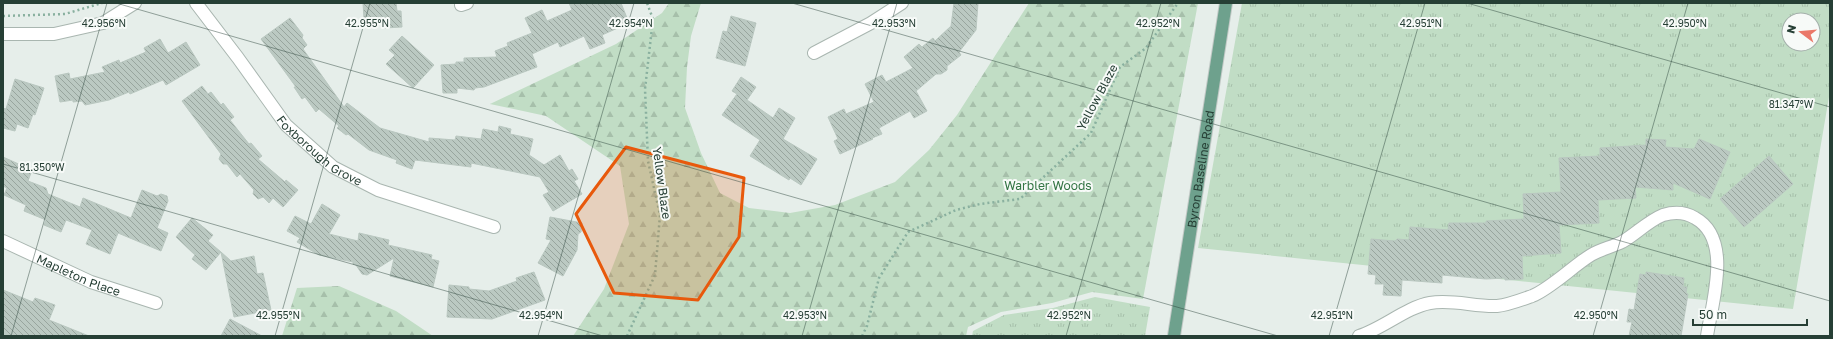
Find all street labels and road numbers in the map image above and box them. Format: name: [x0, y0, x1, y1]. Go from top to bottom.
street label: Yellow Blaze: [1073, 61, 1121, 133]
street label: Byron Baseline Road: [1183, 109, 1217, 229]
street label: Foxborough Grove: [274, 112, 365, 188]
street label: Yellow Blaze: [650, 146, 674, 220]
street label: Mapleton Place: [34, 250, 123, 299]

